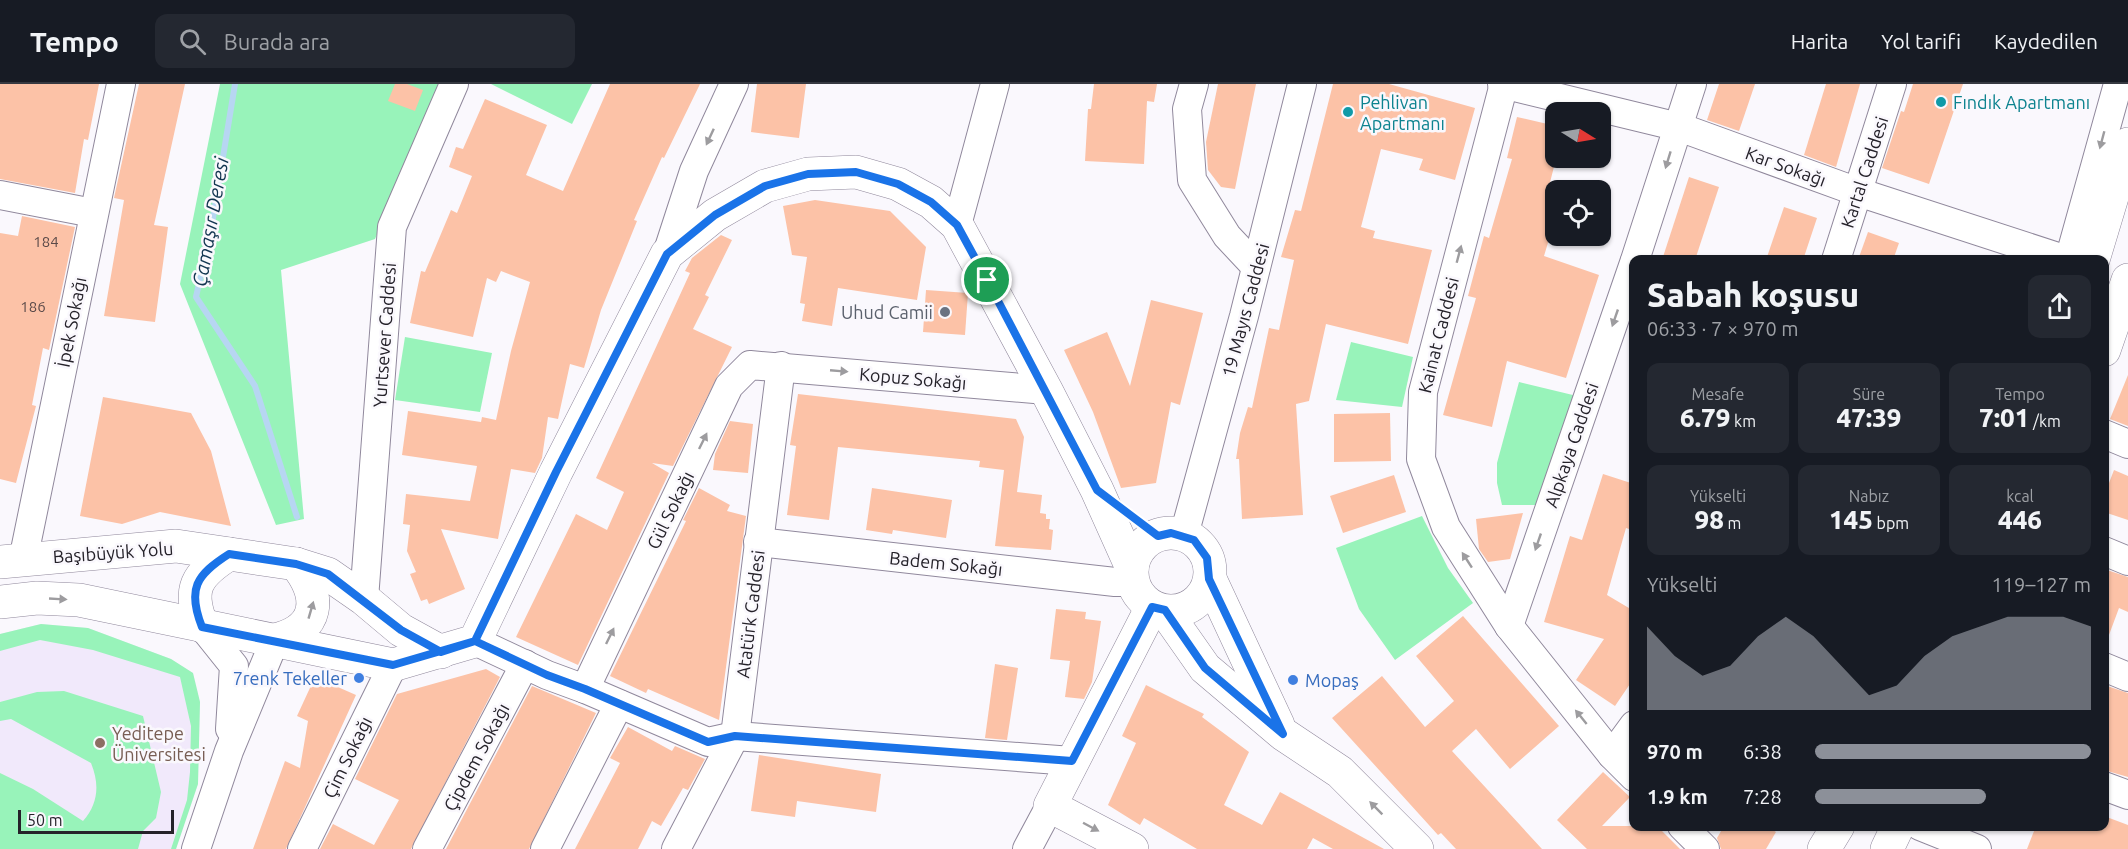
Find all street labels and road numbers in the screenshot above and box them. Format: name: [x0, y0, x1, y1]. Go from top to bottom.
street label: Kartal Caddesi: [1837, 114, 1891, 230]
street label: Kar Sokağı: [1743, 142, 1829, 190]
street label: 19 Mayıs Caddesi: [1218, 241, 1272, 379]
street label: Yurtsever Caddesi: [369, 262, 399, 408]
street label: İpek Sokağı: [52, 275, 90, 369]
street label: Kainat Caddesi: [1414, 275, 1462, 395]
street label: Kopuz Sokağı: [859, 363, 967, 393]
street label: Alpkaya Caddesi: [1540, 380, 1602, 510]
street label: Gül Sokağı: [643, 468, 697, 552]
street label: Başıbüyük Yolu: [52, 538, 174, 566]
street label: Badem Sokağı: [888, 547, 1004, 579]
street label: Atatürk Caddesi: [732, 549, 768, 679]
street label: Çipdem Sokağı: [439, 700, 513, 814]
street label: Çim Sokağı: [319, 713, 375, 801]

